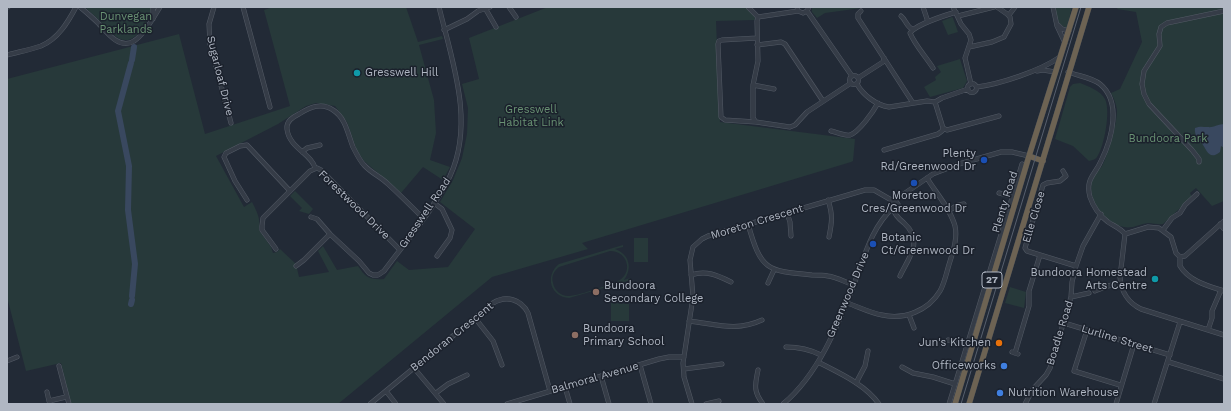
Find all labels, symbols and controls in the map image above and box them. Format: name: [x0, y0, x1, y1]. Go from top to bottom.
park label: Dunvegan Parklands: [100, 10, 152, 36]
street label: Sugarloaf Drive: [204, 35, 236, 117]
place label: Gresswell Hill: [365, 66, 438, 80]
marker: Gresswell Hill: [352, 68, 362, 78]
park label: Gresswell Habitat Link: [498, 103, 564, 129]
park label: Bundoora Park: [1129, 132, 1207, 146]
place label: Plenty Rd/Greenwood Dr: [880, 147, 976, 173]
marker: Plenty Rd/Greenwood Dr: [979, 155, 989, 165]
street label: Forestwood Drive: [316, 168, 392, 242]
street label: Plenty Road: [989, 169, 1021, 235]
street label: Gresswell Road: [396, 175, 454, 251]
marker: Moreton Cres/Greenwood Dr: [909, 178, 919, 188]
place label: Moreton Cres/Greenwood Dr: [861, 189, 967, 215]
street label: Elle Close: [1020, 189, 1048, 245]
street label: Moreton Crescent: [709, 202, 805, 242]
place label: Botanic Ct/Greenwood Dr: [881, 231, 975, 257]
marker: Botanic Ct/Greenwood Dr: [868, 239, 878, 249]
street label: Greenwood Drive: [824, 250, 872, 340]
place label: Bundoora Homestead Arts Centre: [1031, 266, 1147, 292]
road number: 27: [982, 272, 1002, 288]
marker: Bundoora Homestead Arts Centre: [1150, 274, 1160, 284]
place label: Bundoora Secondary College: [604, 279, 703, 305]
marker: Bundoora Secondary College: [591, 287, 601, 297]
street label: Boadle Road: [1044, 299, 1076, 367]
street label: Bendoran Crescent: [408, 300, 496, 374]
place label: Bundoora Primary School: [583, 322, 664, 348]
street label: Lurline Street: [1080, 322, 1154, 356]
marker: Bundoora Primary School: [570, 330, 580, 340]
place label: Jun's Kitchen: [919, 336, 991, 350]
marker: Jun's Kitchen: [994, 338, 1004, 348]
street label: Balmoral Avenue: [550, 359, 640, 397]
place label: Officeworks: [932, 359, 996, 373]
marker: Officeworks: [999, 361, 1009, 371]
place label: Nutrition Warehouse: [1008, 386, 1119, 400]
marker: Nutrition Warehouse: [995, 388, 1005, 398]

